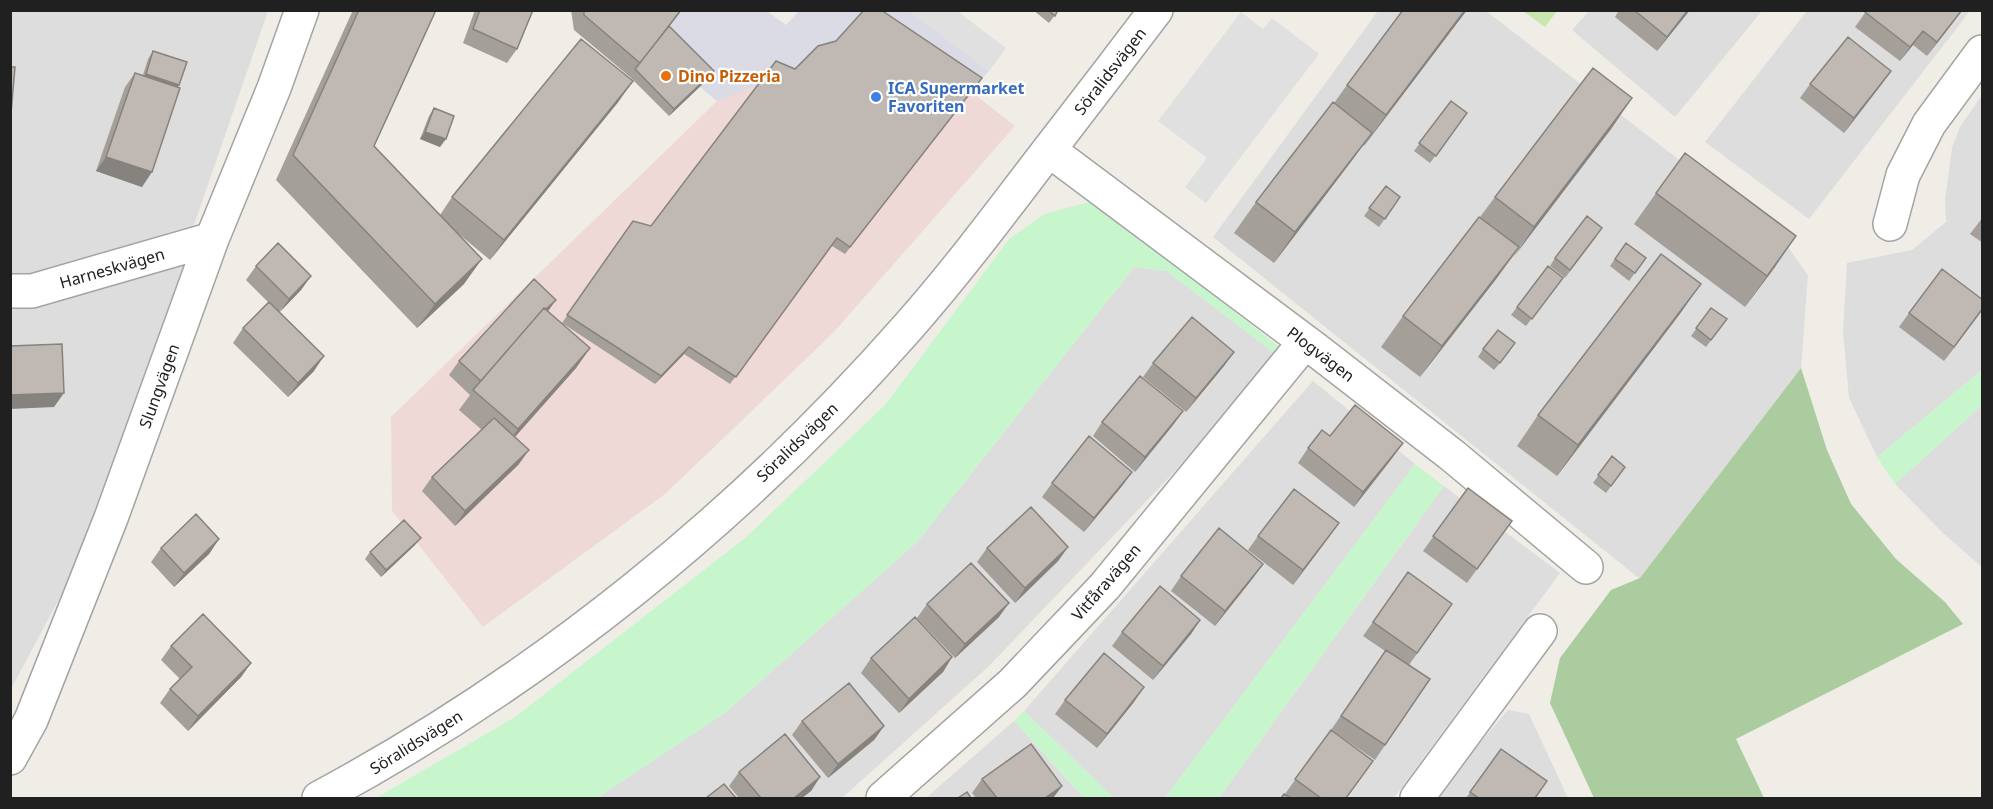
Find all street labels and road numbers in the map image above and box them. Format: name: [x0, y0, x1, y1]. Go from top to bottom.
street label: Söralidsvägen: [1069, 23, 1151, 119]
street label: Harneskvägen: [57, 242, 167, 294]
street label: Plogvägen: [1283, 321, 1359, 387]
street label: Slungvägen: [134, 341, 184, 431]
street label: Söralidsvägen: [751, 397, 843, 487]
street label: Vitfåravägen: [1066, 539, 1146, 625]
street label: Söralidsvägen: [365, 705, 467, 779]

